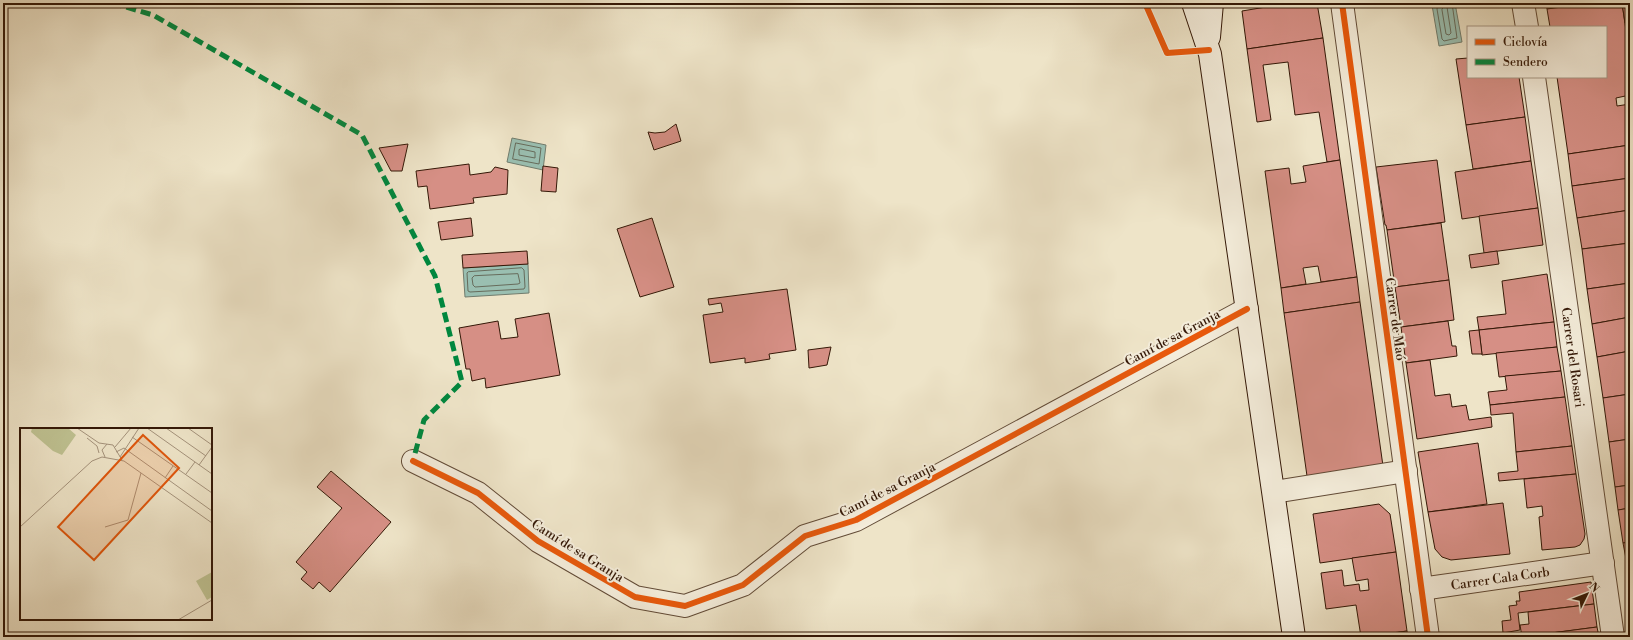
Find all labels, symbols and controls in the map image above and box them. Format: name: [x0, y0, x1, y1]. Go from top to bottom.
legend: [1467, 26, 1607, 78]
text: Ciclovía: [1503, 35, 1548, 50]
text: Sendero: [1503, 55, 1548, 70]
street label: Carrer de Maó: [1381, 277, 1409, 362]
street label: Camí de sa Granja: [1122, 306, 1223, 370]
street label: Carrer del Rosari: [1558, 306, 1588, 408]
inset map: [20, 428, 212, 620]
street label: Camí de sa Granja: [837, 459, 939, 521]
street label: Camí de sa Granja: [528, 516, 627, 586]
street label: Carrer Cala Corb: [1450, 564, 1551, 594]
north arrow: [1567, 574, 1607, 614]
text: N: [1585, 580, 1602, 596]

